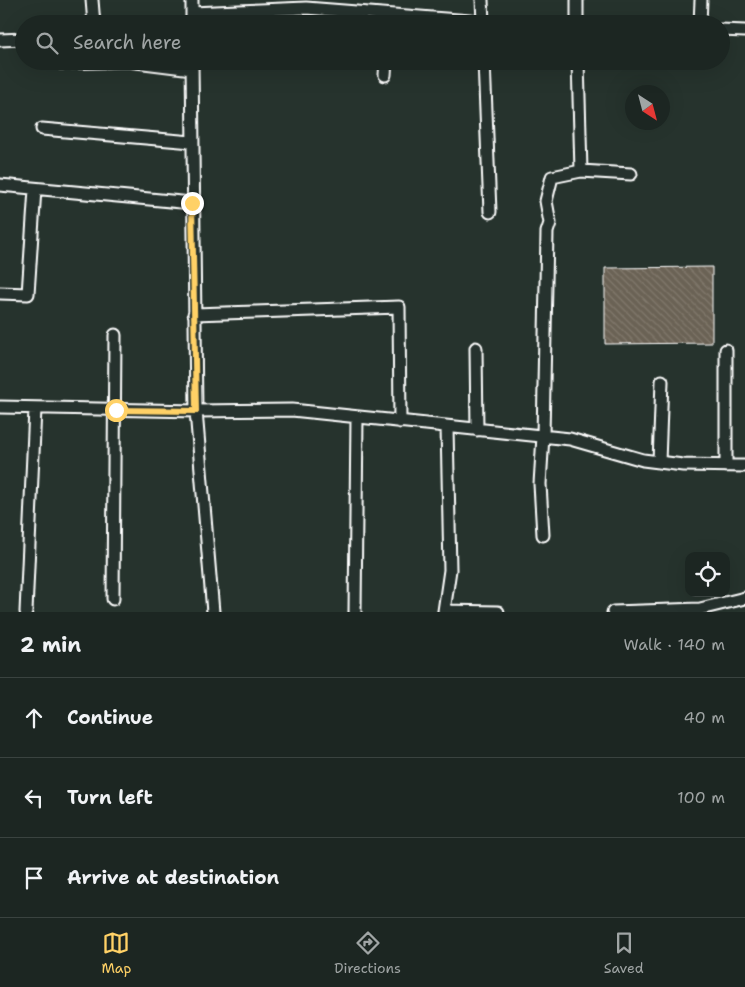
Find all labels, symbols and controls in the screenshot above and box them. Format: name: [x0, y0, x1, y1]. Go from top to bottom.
search box: [15, 15, 730, 70]
icon: search: [33, 29, 61, 57]
text: Search here: [73, 30, 182, 55]
north arrow: [625, 85, 670, 130]
route end: [181, 192, 204, 215]
route start: [105, 399, 128, 422]
map controls: [685, 552, 730, 597]
button: locate: [685, 552, 730, 597]
text: 2 min: [20, 631, 81, 659]
text: Walk · 140 m: [623, 634, 725, 655]
icon: ahead: [20, 704, 48, 732]
text: Continue: [67, 705, 153, 730]
text: 40 m: [683, 707, 725, 728]
icon: left: [20, 784, 48, 812]
text: Turn left: [67, 785, 153, 810]
text: 100 m: [677, 787, 725, 808]
icon: arrive: [20, 864, 48, 892]
text: Arrive at destination: [67, 865, 279, 890]
tab: Map: [101, 929, 131, 977]
tab: Directions: [334, 929, 401, 977]
tab: Saved: [604, 929, 644, 977]

